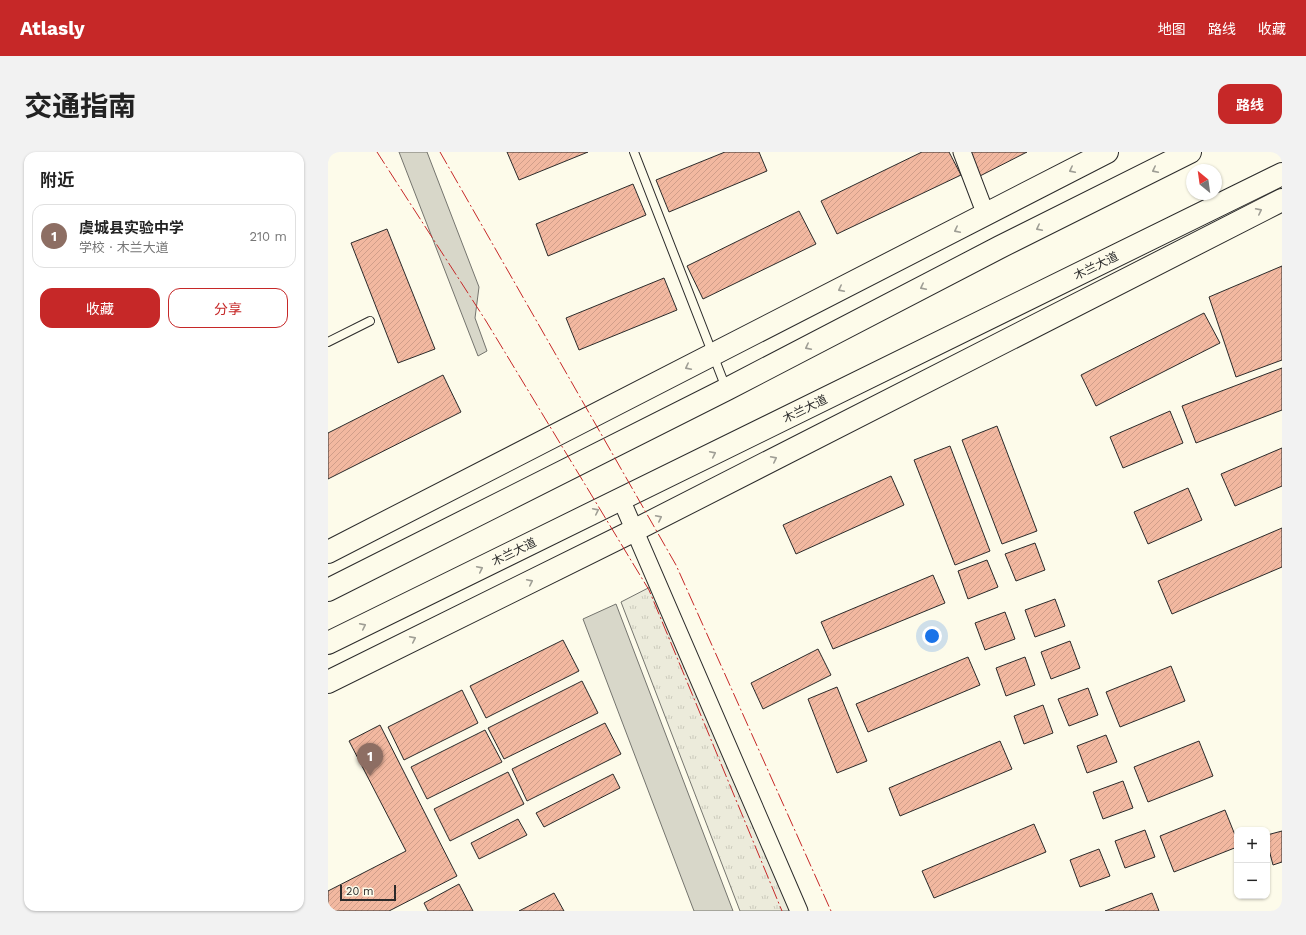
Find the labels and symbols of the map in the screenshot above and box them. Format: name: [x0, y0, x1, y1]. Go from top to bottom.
north arrow: [1186, 164, 1222, 200]
one-way arrow: [1069, 165, 1077, 173]
one-way arrow: [1152, 165, 1160, 172]
one-way arrow: [1255, 208, 1263, 216]
one-way arrow: [1036, 223, 1043, 231]
one-way arrow: [954, 225, 961, 232]
street label: 木兰大道: [1071, 249, 1121, 283]
one-way arrow: [920, 282, 928, 290]
one-way arrow: [838, 284, 845, 292]
one-way arrow: [805, 342, 812, 350]
one-way arrow: [685, 363, 692, 370]
street label: 木兰大道: [780, 392, 830, 426]
one-way arrow: [709, 451, 716, 459]
one-way arrow: [770, 456, 778, 463]
one-way arrow: [592, 508, 600, 516]
one-way arrow: [654, 515, 662, 523]
street label: 木兰大道: [489, 535, 539, 569]
one-way arrow: [475, 566, 483, 574]
one-way arrow: [525, 579, 533, 587]
one-way arrow: [359, 623, 366, 631]
your location: [922, 626, 942, 646]
one-way arrow: [409, 637, 416, 644]
pin: 1: [357, 743, 383, 776]
scale bar: [340, 883, 396, 902]

